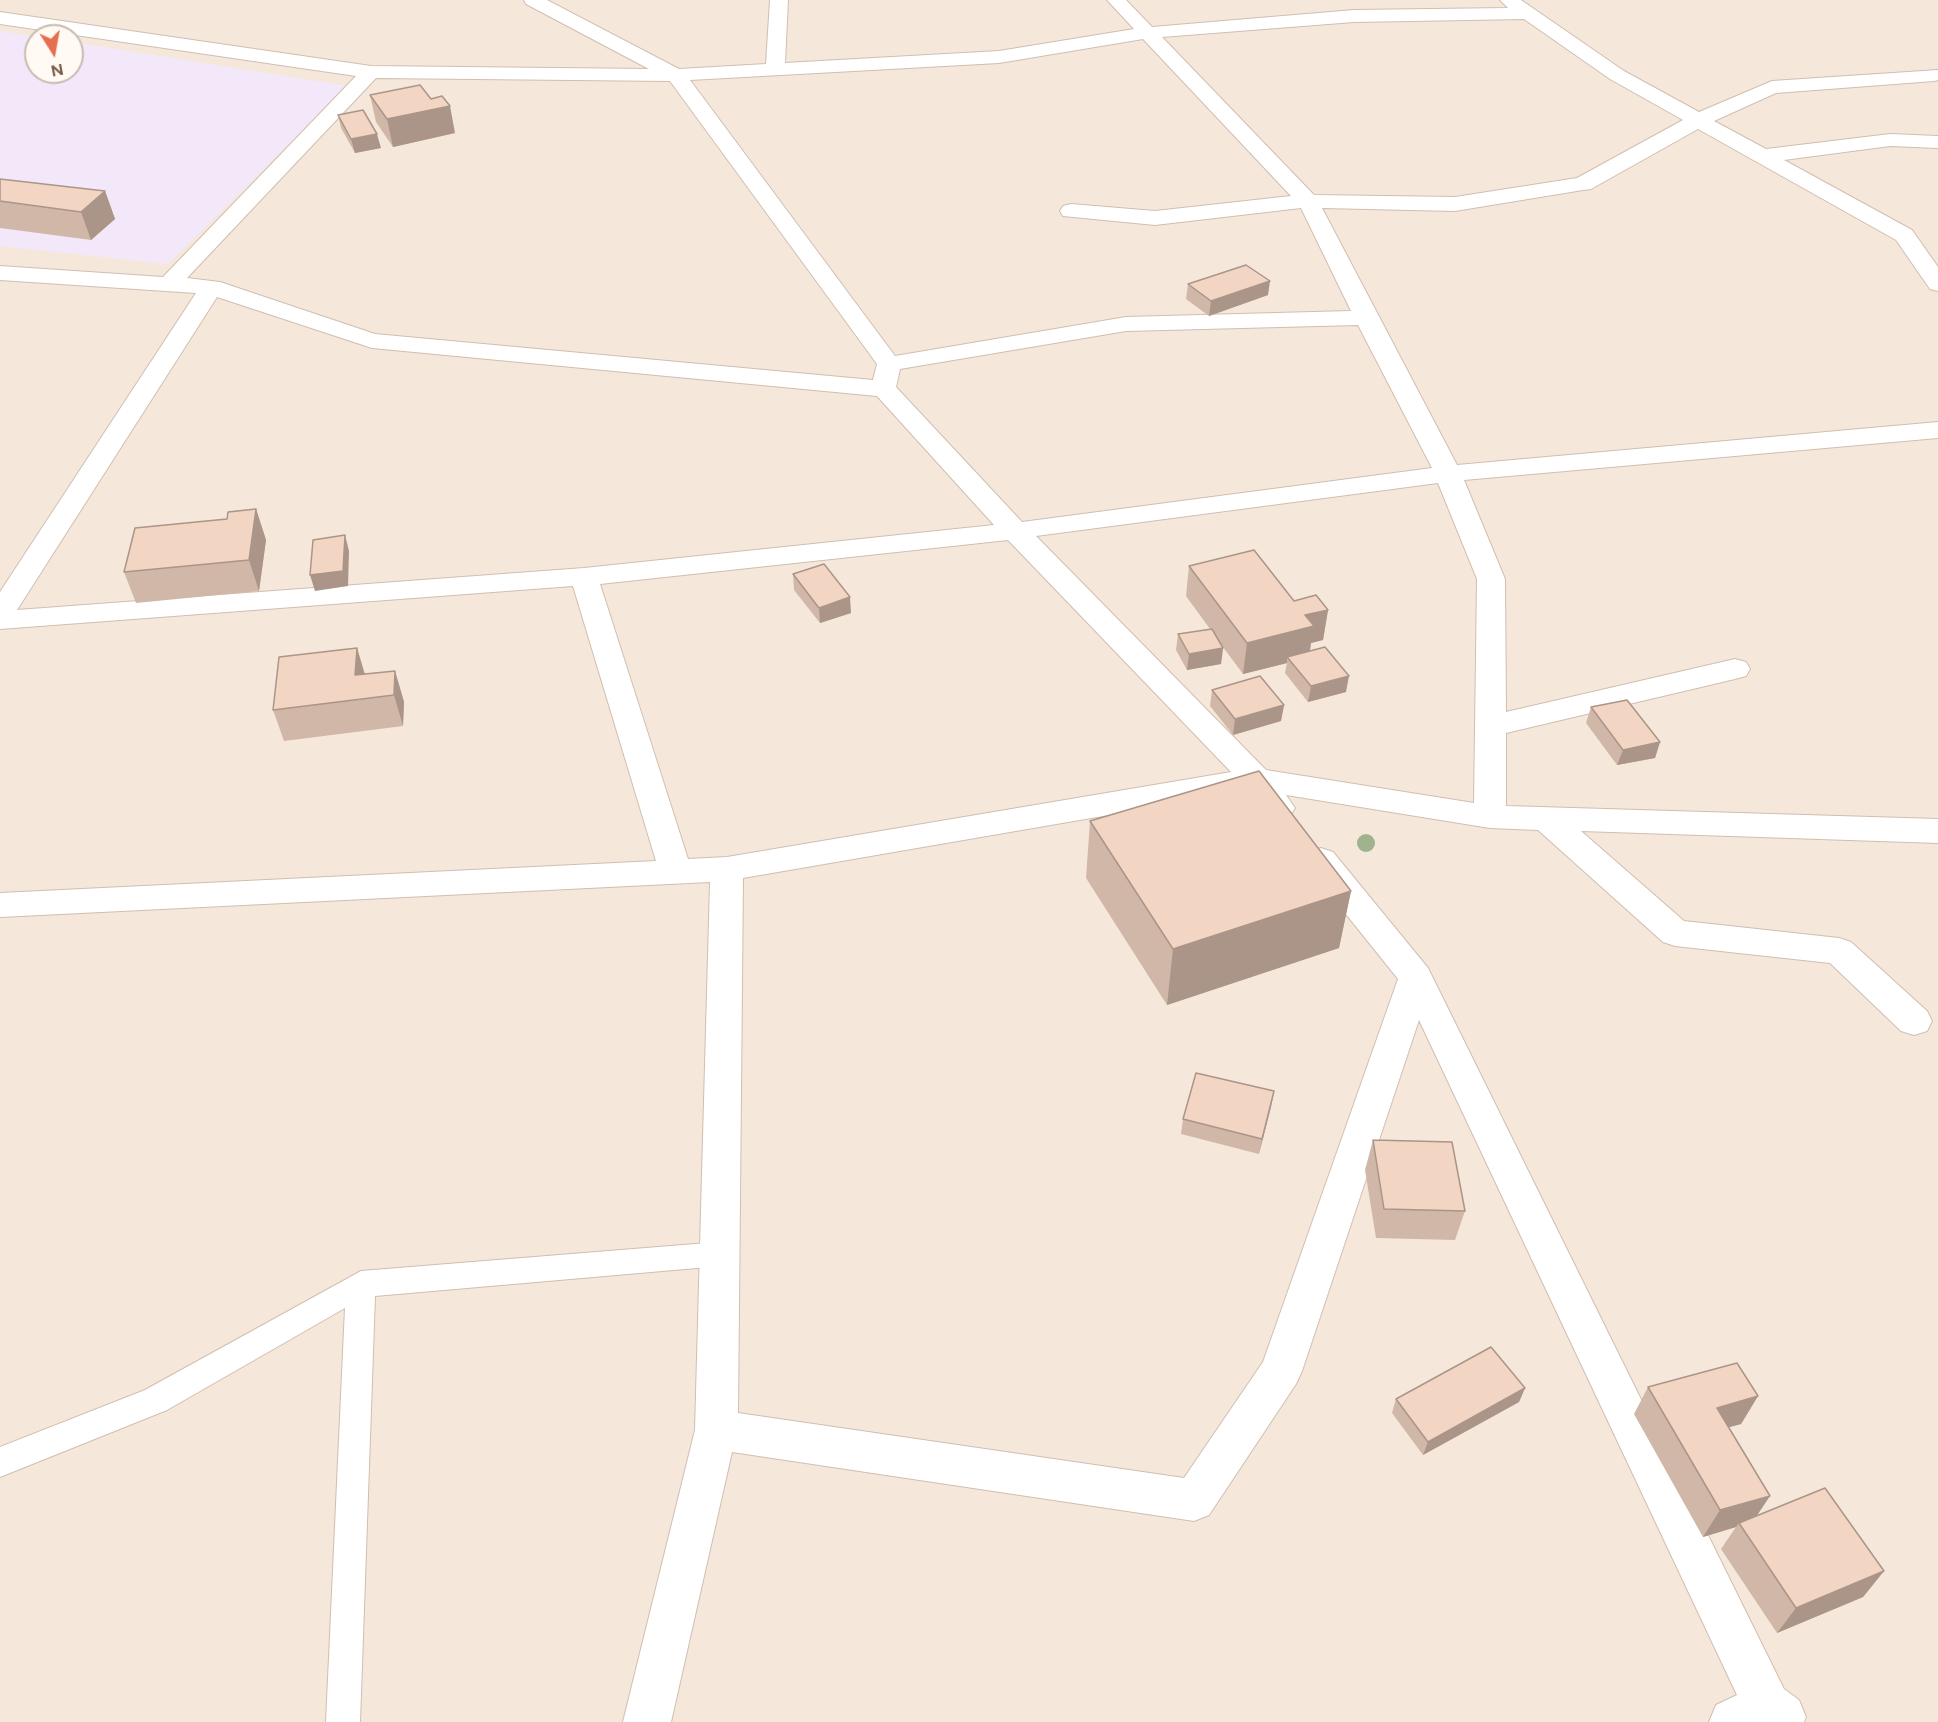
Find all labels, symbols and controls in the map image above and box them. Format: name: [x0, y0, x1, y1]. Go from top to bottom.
north arrow: [24, 24, 84, 84]
text: N: [49, 60, 65, 81]

